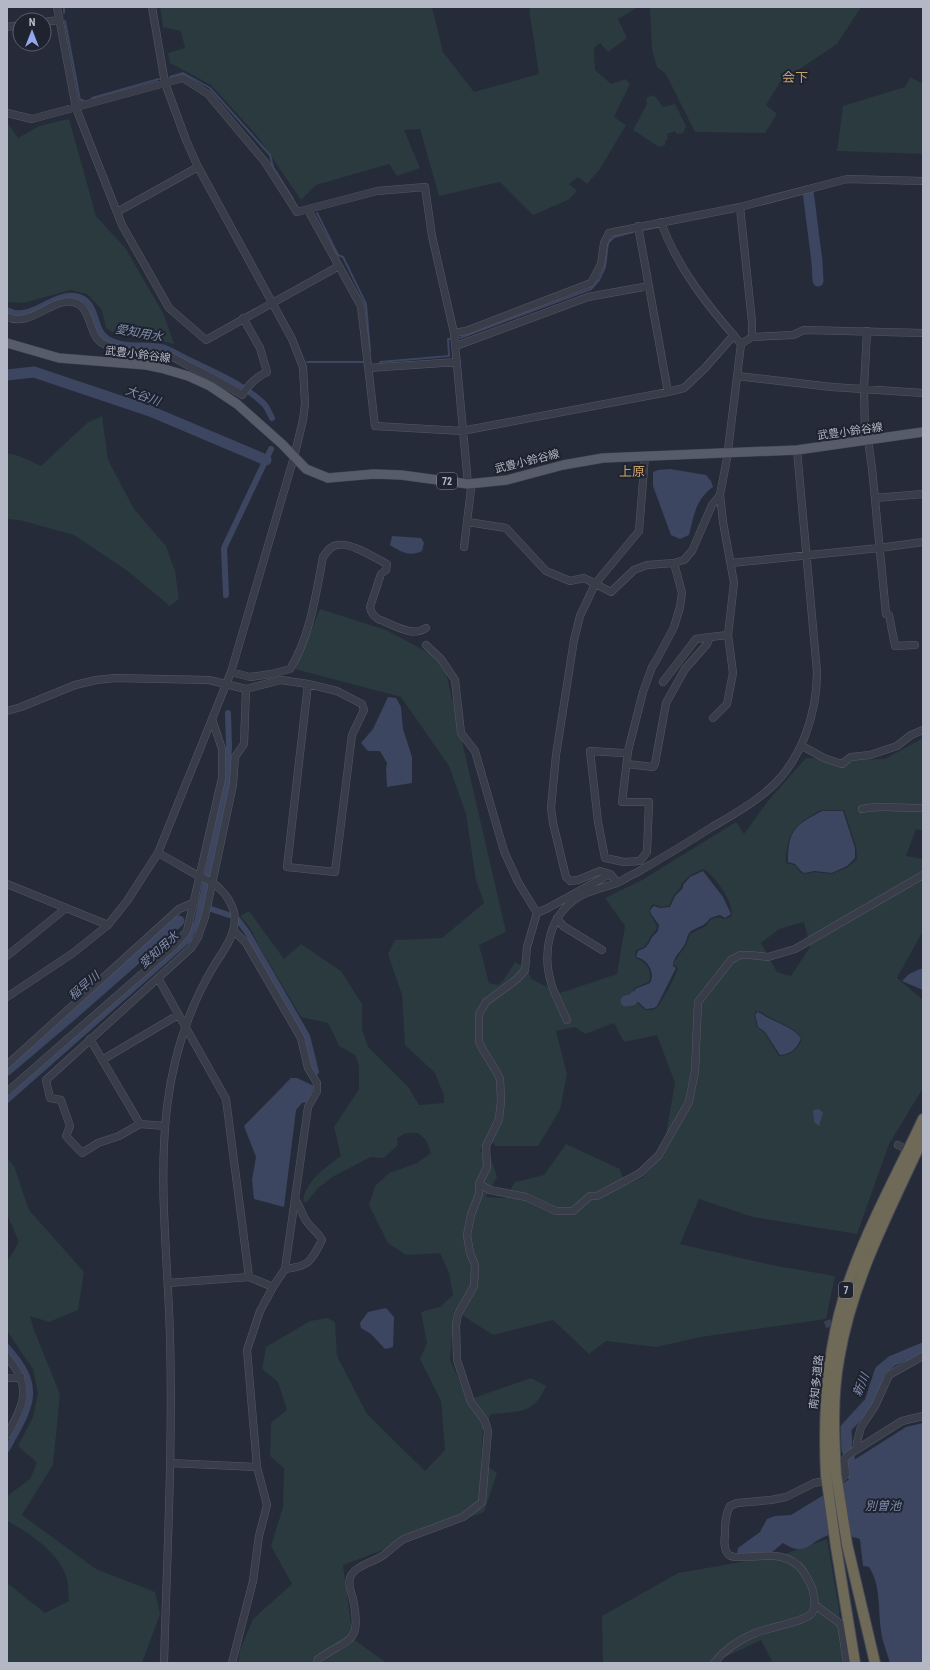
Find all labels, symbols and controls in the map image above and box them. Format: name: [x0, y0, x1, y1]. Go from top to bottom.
north arrow: [12, 12, 52, 52]
text: N: [29, 16, 36, 29]
district label: 会下: [782, 70, 808, 85]
water label: 愛知用水: [114, 322, 166, 344]
street label: 武豊小鈴谷線: [104, 344, 171, 365]
water label: 大谷川: [124, 383, 164, 409]
street label: 武豊小鈴谷線: [816, 420, 884, 443]
street label: 武豊小鈴谷線: [494, 447, 561, 476]
district label: 上原: [619, 464, 645, 479]
road number: 72: [437, 473, 457, 489]
water label: 愛知用水: [136, 927, 183, 971]
water label: 稲早川: [66, 968, 104, 1003]
road number: 7: [839, 1282, 853, 1298]
street label: 南知多道路: [807, 1354, 826, 1410]
water label: 新川: [850, 1369, 873, 1399]
water label: 別曽池: [865, 1499, 902, 1513]

